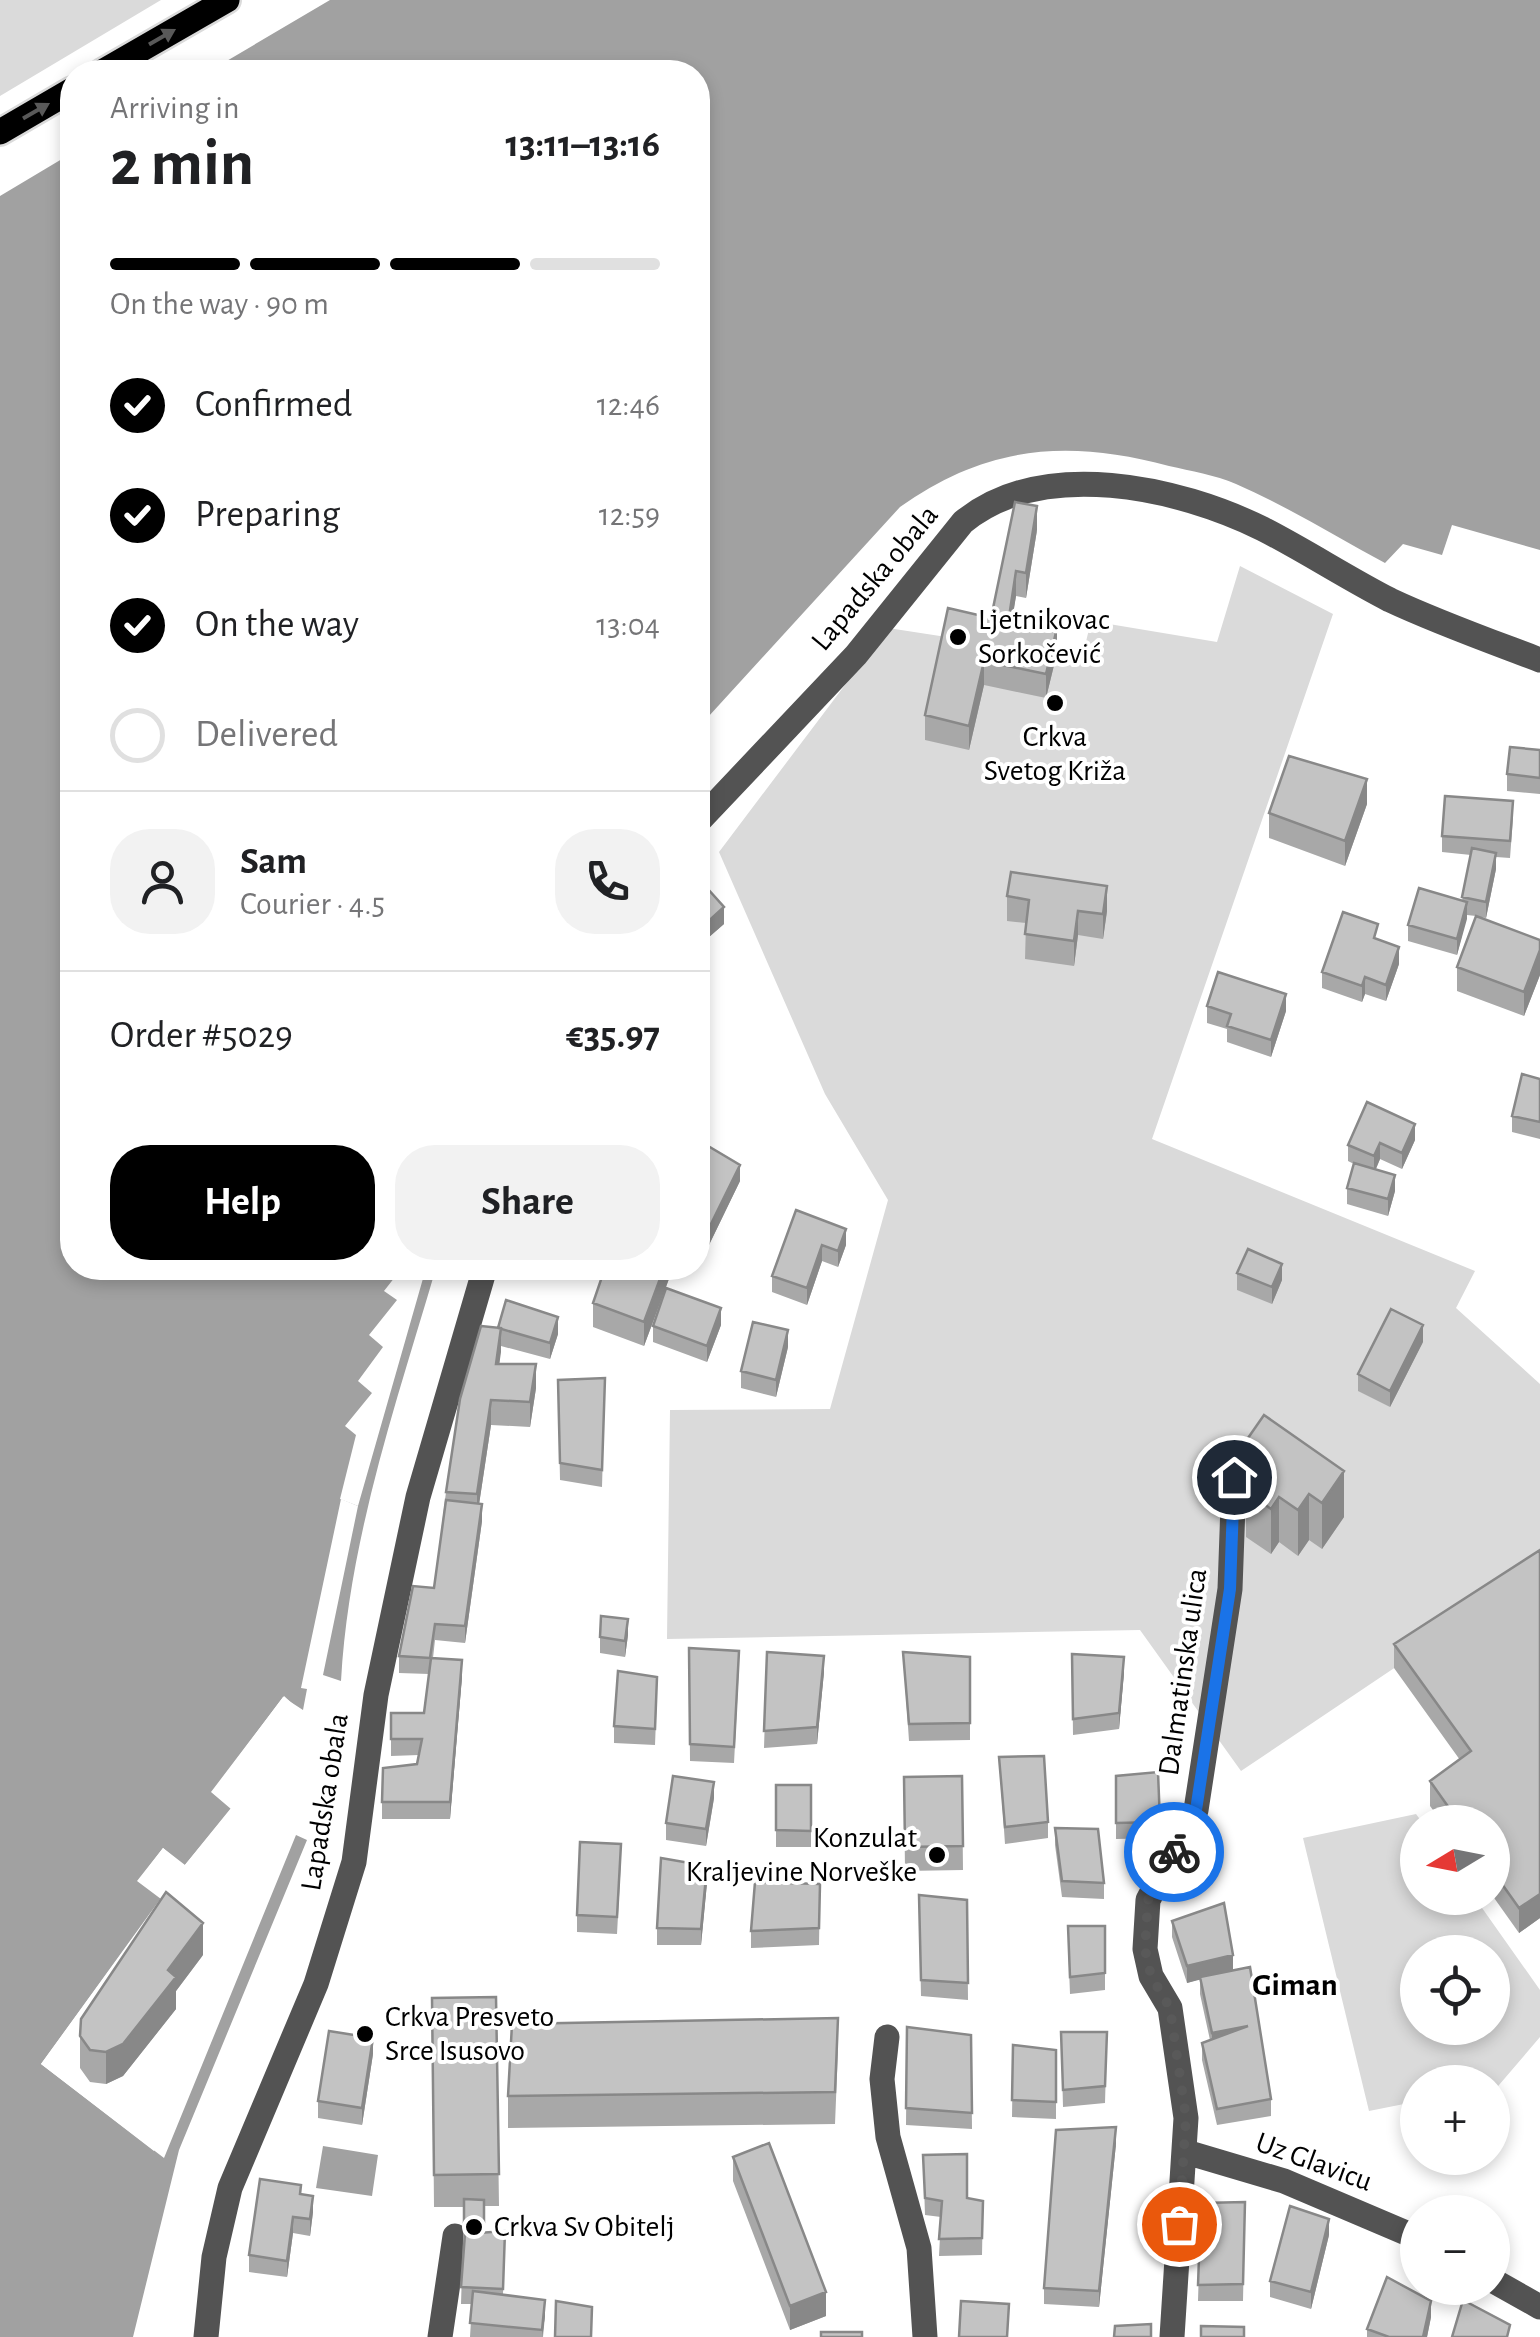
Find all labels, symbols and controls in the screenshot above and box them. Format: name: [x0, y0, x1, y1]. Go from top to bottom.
one-way arrow: [148, 29, 176, 46]
text: Arriving in: [110, 92, 239, 124]
one-way arrow: [22, 103, 50, 120]
text: 13:11–13:16: [506, 126, 660, 164]
text: 2 min: [110, 132, 254, 197]
text: On the way · 90 m: [110, 288, 329, 320]
icon: check: [110, 378, 165, 433]
text: Confirmed: [195, 386, 352, 424]
text: 12:46: [597, 389, 660, 421]
icon: check: [110, 488, 165, 543]
text: Preparing: [195, 496, 340, 534]
text: 12:59: [599, 499, 660, 531]
street label: Lapadska obala: [806, 500, 944, 656]
icon: check: [110, 598, 165, 653]
place label: Ljetnikovac Sorkočević: [978, 605, 1110, 669]
text: On the way: [195, 606, 359, 644]
text: 13:04: [596, 609, 660, 641]
marker: Ljetnikovac Sorkočević: [947, 626, 969, 648]
marker: Crkva Svetog Križa: [1044, 692, 1066, 714]
text: Delivered: [195, 716, 338, 754]
place label: Crkva Svetog Križa: [984, 722, 1126, 786]
button: person: [110, 829, 215, 934]
button: phone: [555, 829, 660, 934]
text: Sam: [240, 843, 307, 881]
text: Courier · 4.5: [240, 888, 385, 920]
text: Order #5029: [110, 1017, 293, 1055]
text: €35.97: [566, 1017, 660, 1055]
button: Help: [110, 1145, 375, 1260]
button: Share: [395, 1145, 660, 1260]
pin: [1192, 1435, 1277, 1520]
icon: home: [1207, 1450, 1262, 1505]
street label: Dalmatinska ulica: [1154, 1566, 1212, 1778]
street label: Lapadska obala: [296, 1711, 354, 1893]
courier: [1124, 1802, 1224, 1902]
north arrow: [1400, 1805, 1510, 1915]
map controls: [1400, 1805, 1510, 2305]
place label: Konzulat Kraljevine Norveške: [686, 1823, 917, 1887]
icon: bike: [1147, 1825, 1202, 1880]
marker: Konzulat Kraljevine Norveške: [926, 1844, 948, 1866]
button: locate: [1400, 1935, 1510, 2045]
district label: Giman: [1252, 1969, 1338, 2001]
place label: Crkva Presveto Srce Isusovo: [385, 2002, 554, 2066]
marker: Crkva Presveto Srce Isusovo: [354, 2023, 376, 2045]
button: +: [1400, 2065, 1510, 2175]
street label: Uz Glavicu: [1252, 2127, 1376, 2197]
pin: [1137, 2182, 1222, 2267]
button: −: [1400, 2195, 1510, 2305]
icon: bag: [1152, 2197, 1207, 2252]
place label: Crkva Sv Obitelj: [494, 2212, 675, 2242]
marker: Crkva Sv Obitelj: [463, 2216, 485, 2238]

